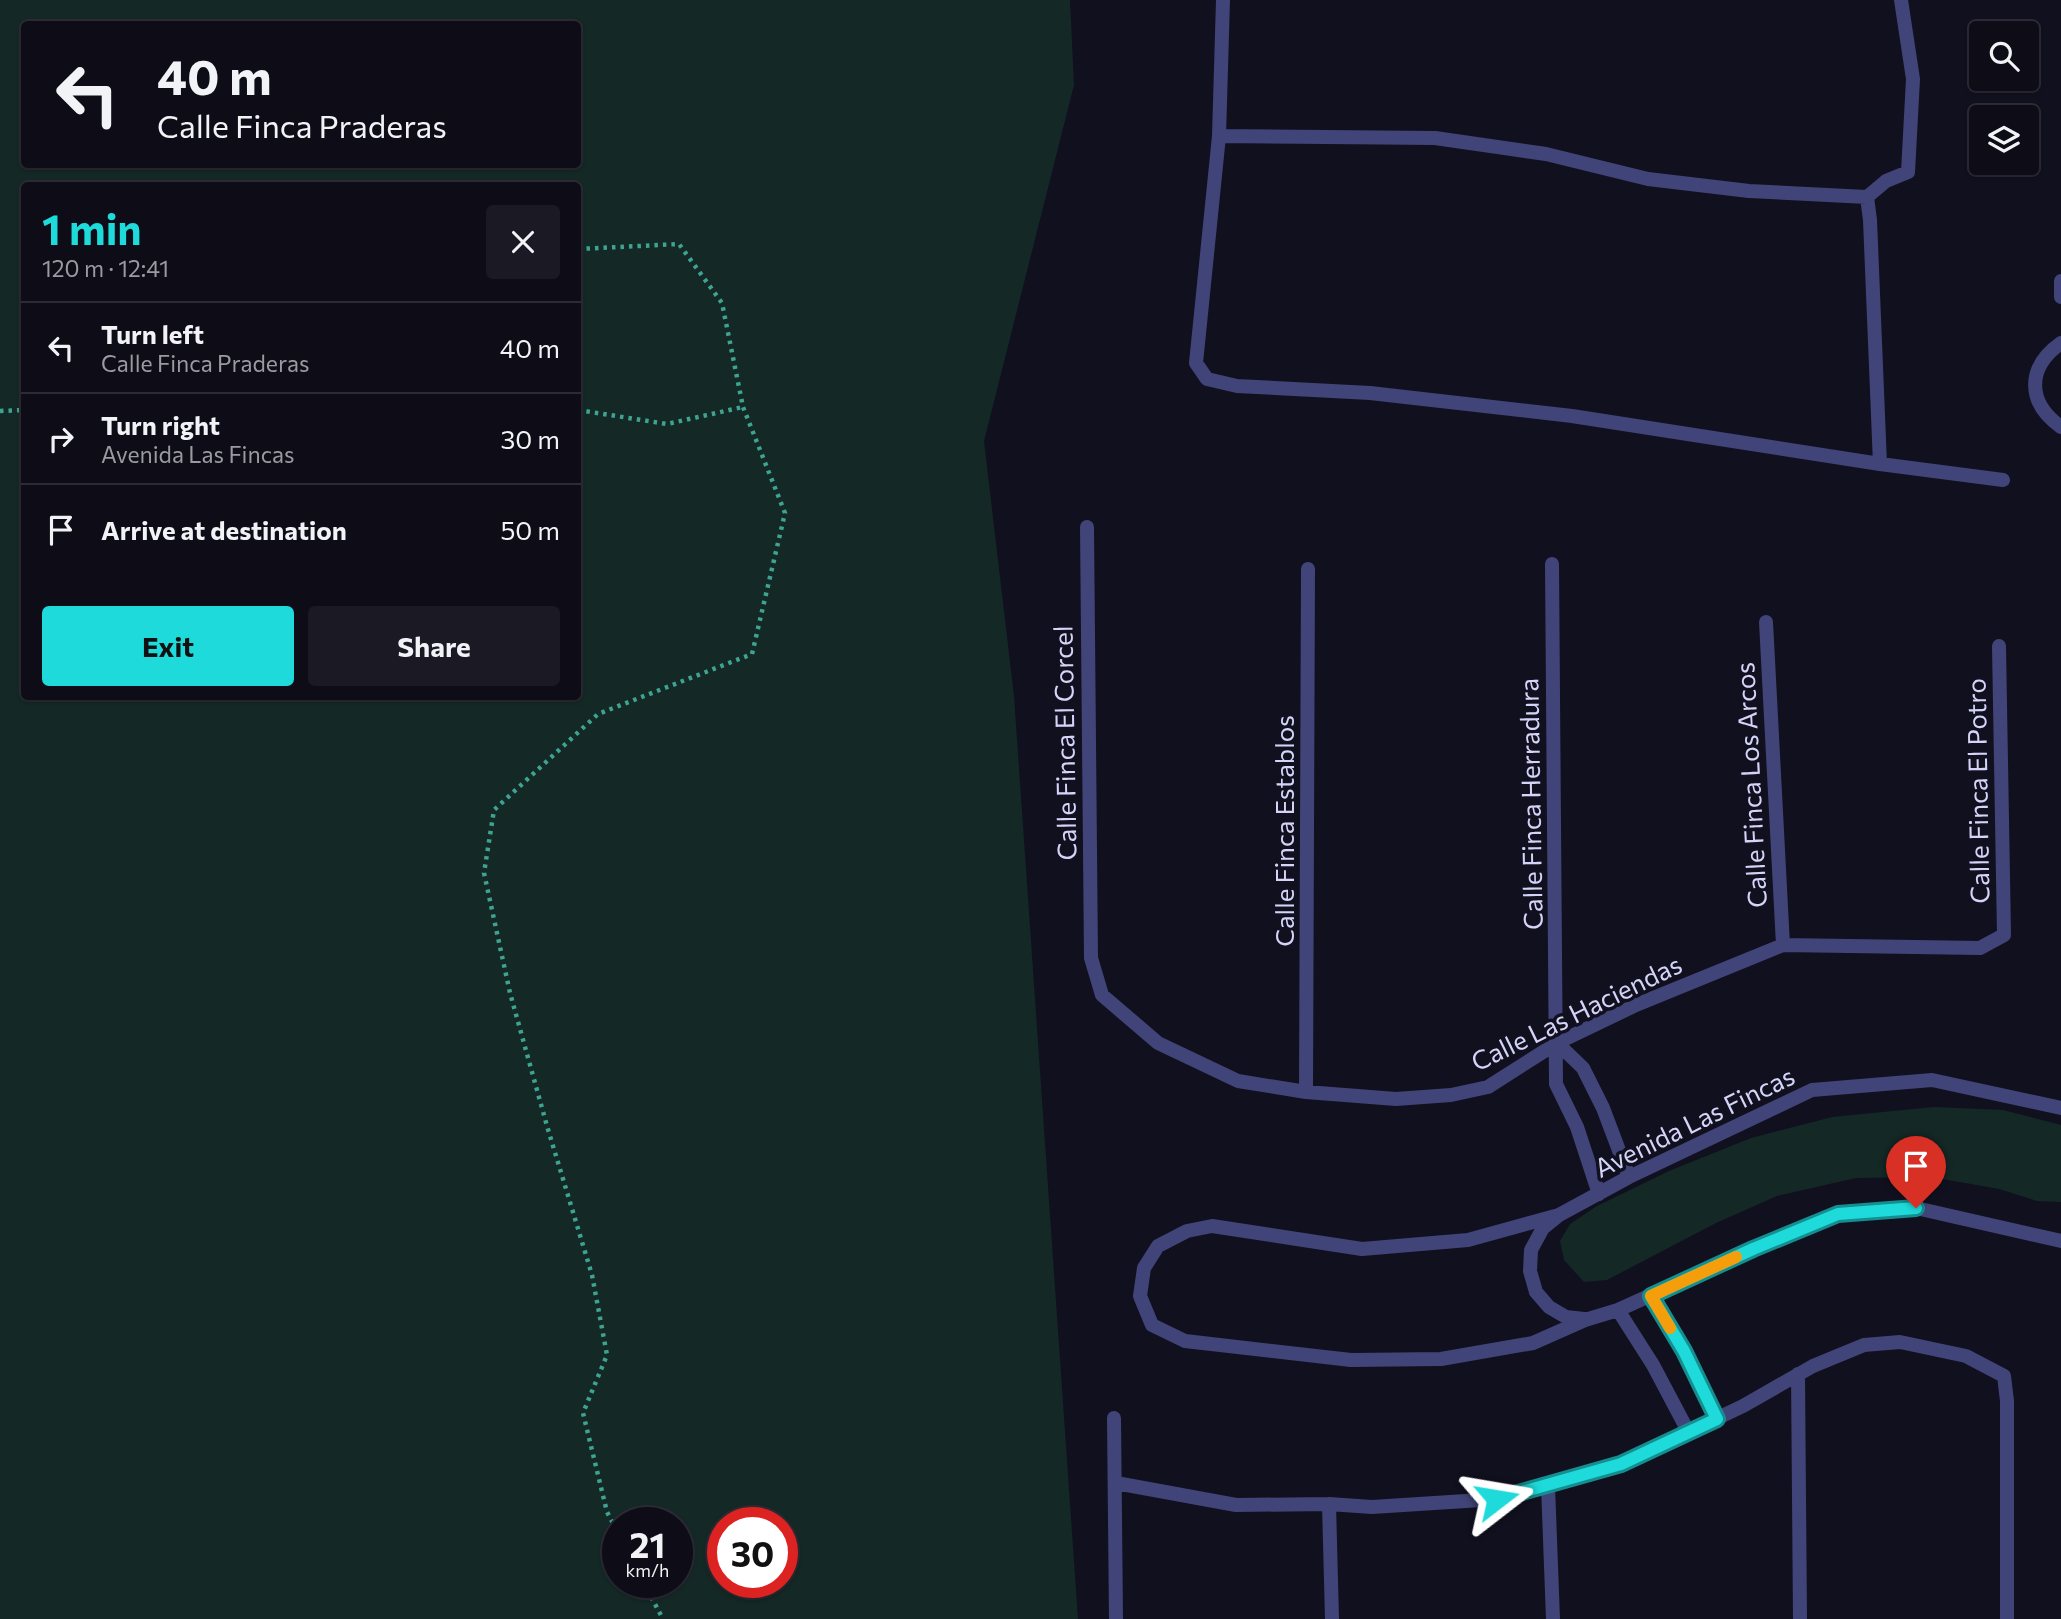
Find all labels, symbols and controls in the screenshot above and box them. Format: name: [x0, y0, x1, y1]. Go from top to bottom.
map controls: [1969, 21, 2039, 175]
button: search: [1969, 21, 2039, 91]
text: 40 m: [157, 45, 272, 105]
icon: left: [42, 49, 133, 140]
text: Calle Finca Praderas: [157, 105, 447, 145]
button: layers: [1969, 105, 2039, 175]
text: 1 min: [42, 202, 142, 254]
button: close: [486, 205, 560, 279]
text: 120 m · 12:41: [42, 254, 169, 282]
text: Turn left: [101, 318, 204, 349]
icon: left: [42, 329, 80, 367]
text: 40 m: [500, 332, 560, 363]
text: Calle Finca Praderas: [101, 349, 309, 377]
text: Turn right: [101, 409, 220, 440]
icon: right: [42, 420, 80, 458]
text: 30 m: [501, 423, 560, 454]
text: Avenida Las Fincas: [101, 440, 295, 468]
icon: arrive: [42, 511, 80, 549]
text: Arrive at destination: [101, 514, 347, 545]
text: 50 m: [500, 514, 560, 545]
button: Exit: [42, 606, 294, 686]
button: Share: [308, 606, 560, 686]
street label: Calle Finca El Corcel: [1046, 625, 1082, 861]
street label: Calle Finca Los Arcos: [1728, 661, 1772, 909]
street label: Calle Finca Herradura: [1512, 678, 1548, 930]
street label: Calle Finca El Potro: [1960, 678, 1994, 904]
street label: Calle Finca Establos: [1268, 715, 1299, 947]
street label: Calle Las Haciendas: [1466, 948, 1686, 1076]
street label: Avenida Las Fincas: [1589, 1059, 1799, 1183]
pin: [1886, 1136, 1946, 1208]
icon: arrive: [1897, 1147, 1935, 1185]
position arrow: [1460, 1462, 1534, 1536]
speed limit sign: 30: [707, 1507, 798, 1598]
text: 21: [630, 1522, 665, 1565]
text: km/h: [626, 1559, 669, 1581]

